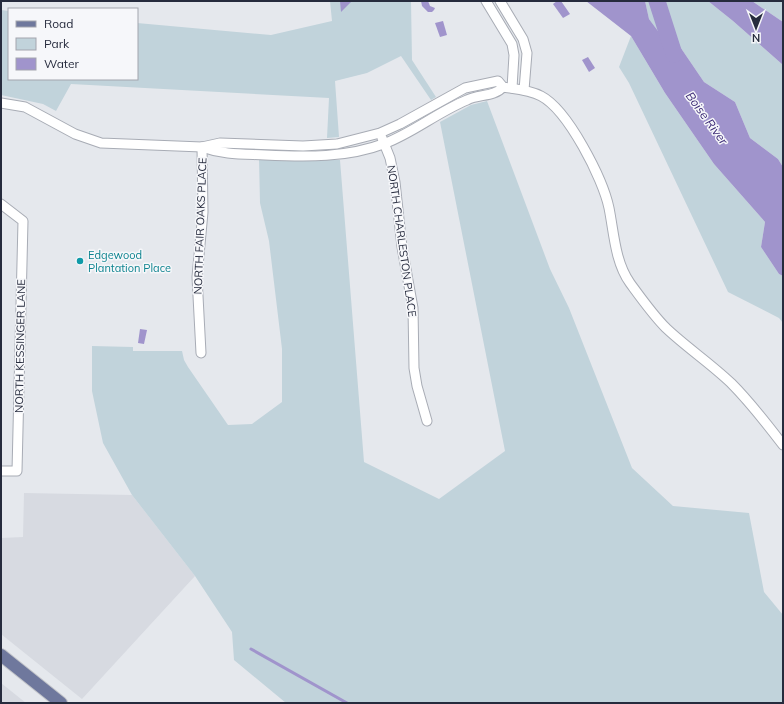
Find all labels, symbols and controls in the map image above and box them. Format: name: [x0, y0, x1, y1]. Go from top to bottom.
legend: [8, 8, 138, 80]
north arrow: [736, 8, 776, 48]
text: Road: [44, 16, 73, 31]
text: N: [752, 31, 760, 45]
text: Park: [44, 36, 70, 51]
text: Water: [44, 56, 80, 71]
water label: Boise River: [683, 89, 732, 148]
street label: NORTH FAIR OAKS PLACE: [191, 157, 209, 295]
street label: NORTH CHARLESTON PLACE: [384, 164, 420, 318]
place label: Edgewood Plantation Place: [88, 248, 171, 275]
marker: Edgewood Plantation Place: [75, 256, 85, 266]
street label: NORTH KESSINGER LANE: [12, 279, 28, 413]

